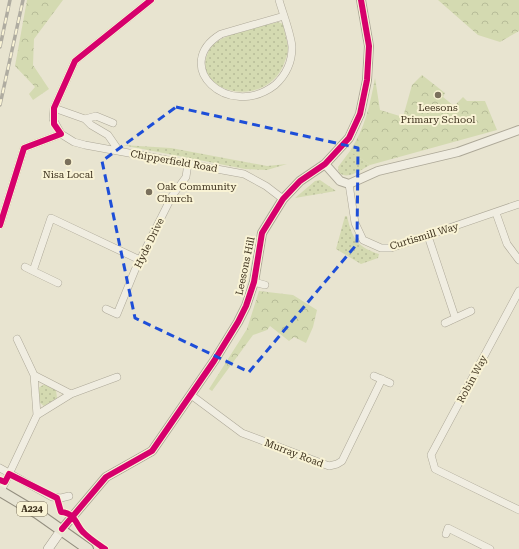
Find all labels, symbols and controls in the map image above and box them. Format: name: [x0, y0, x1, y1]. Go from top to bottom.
marker: Leesons Primary School: [433, 90, 443, 100]
place label: Leesons Primary School: [401, 102, 475, 125]
street label: Chipperfield Road: [130, 148, 219, 174]
marker: Nisa Local: [63, 157, 73, 167]
place label: Nisa Local: [43, 169, 93, 180]
place label: Oak Community Church: [157, 181, 236, 204]
marker: Oak Community Church: [144, 187, 154, 197]
street label: Hyde Drive: [132, 216, 166, 270]
street label: Curtismill Way: [388, 220, 460, 252]
street label: Leesons Hill: [233, 236, 257, 296]
street label: Robin Way: [455, 353, 489, 405]
street label: Murray Road: [263, 437, 325, 469]
road number: A224: [17, 502, 47, 516]

